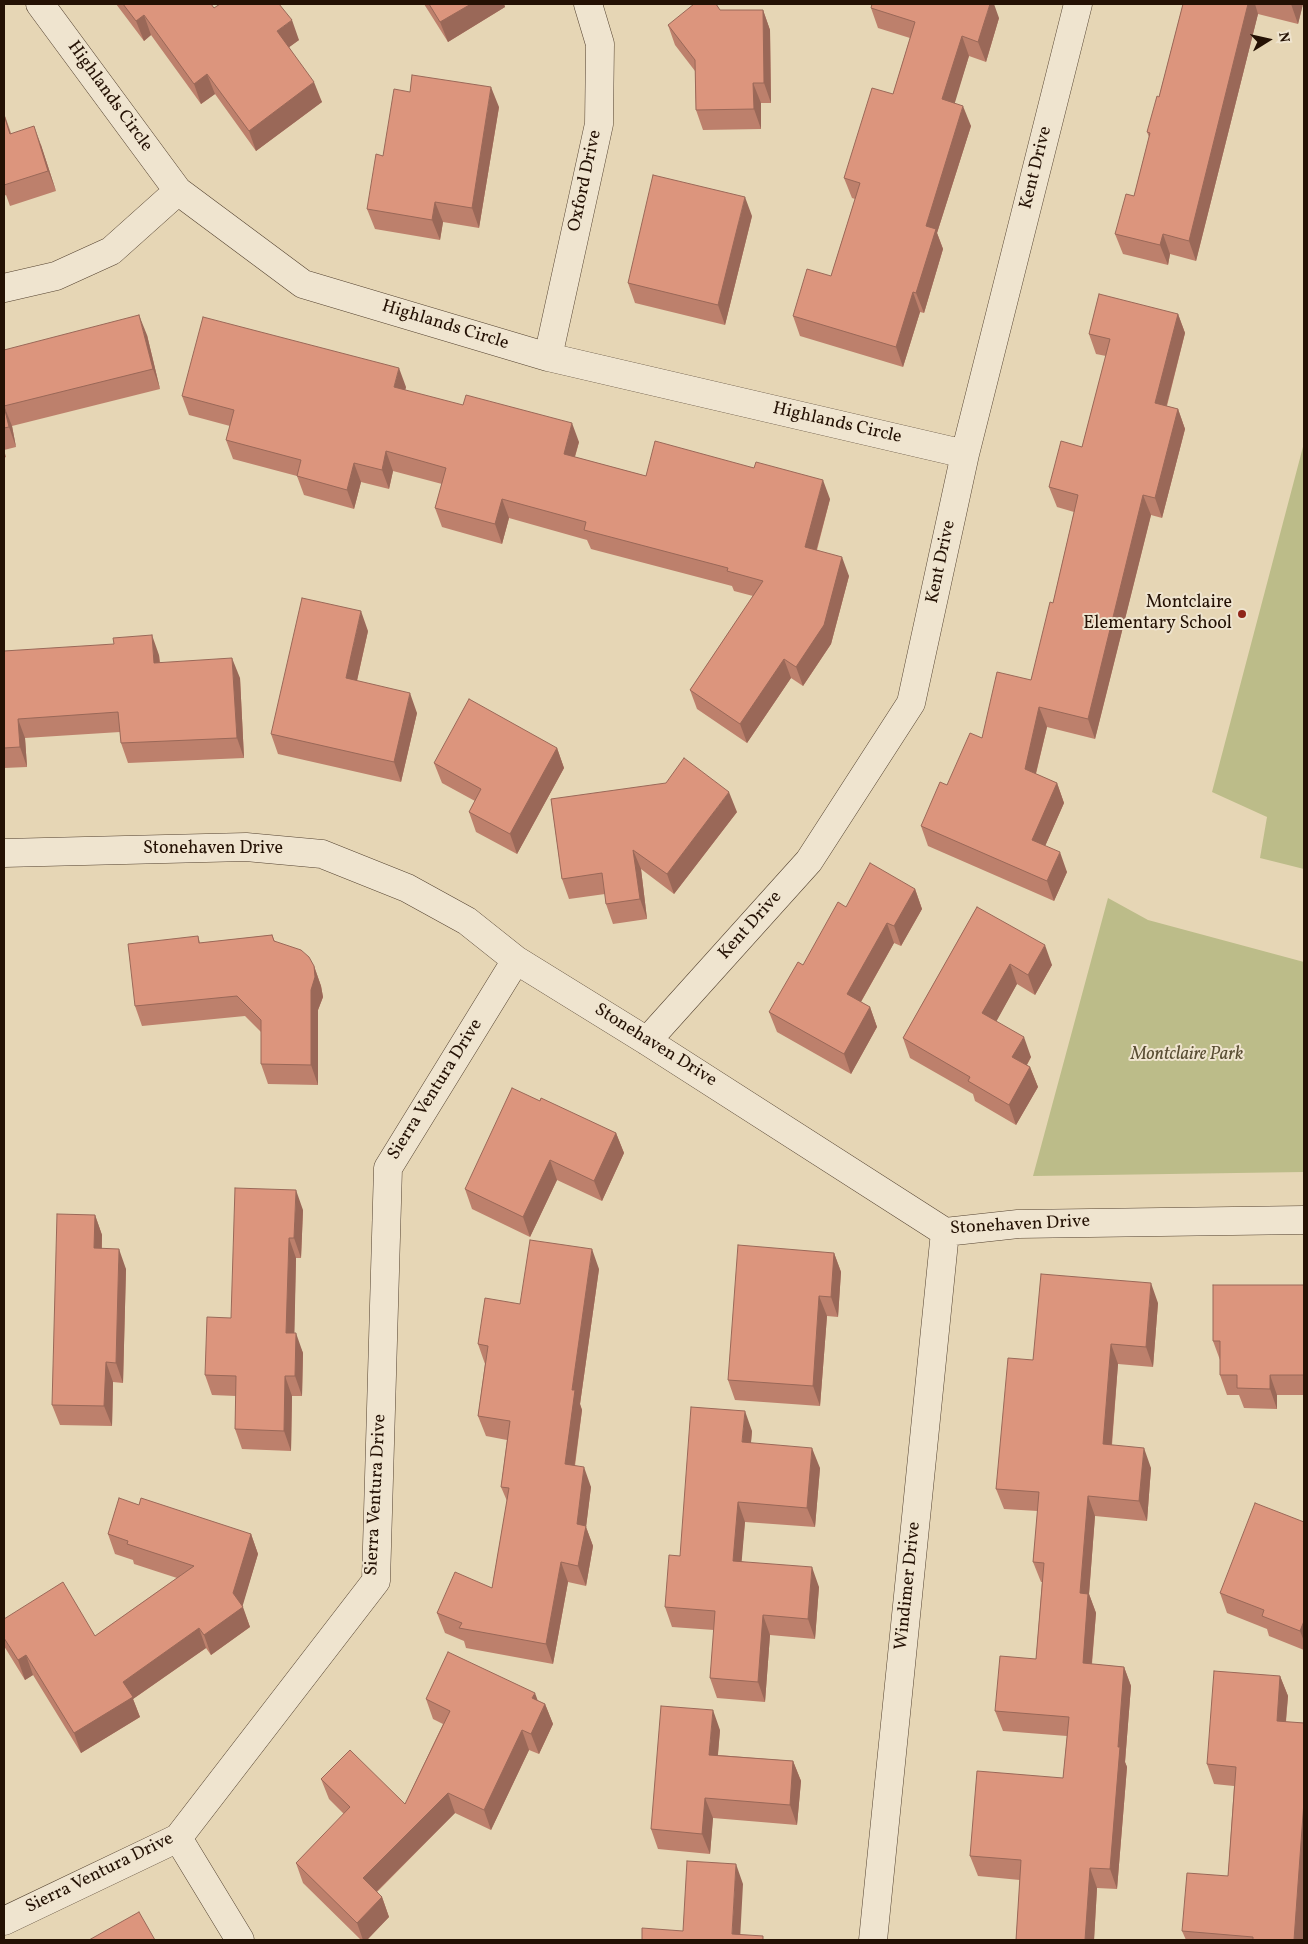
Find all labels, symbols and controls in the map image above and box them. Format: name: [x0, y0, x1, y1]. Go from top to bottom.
north arrow: [1243, 15, 1293, 65]
text: N: [1273, 31, 1294, 44]
street label: Highlands Circle: [62, 37, 156, 157]
street label: Kent Drive: [1016, 124, 1058, 212]
street label: Oxford Drive: [565, 128, 607, 234]
street label: Highlands Circle: [379, 296, 511, 356]
street label: Highlands Circle: [770, 399, 904, 449]
street label: Kent Drive: [923, 518, 961, 606]
place label: Montclaire Elementary School: [1083, 593, 1232, 636]
marker: Montclaire Elementary School: [1236, 608, 1248, 620]
street label: Stonehaven Drive: [143, 839, 283, 861]
street label: Kent Drive: [715, 887, 787, 965]
street label: Stonehaven Drive: [590, 1000, 720, 1092]
street label: Sierra Ventura Drive: [384, 1016, 488, 1164]
park label: Montclaire Park: [1131, 1045, 1243, 1067]
street label: Stonehaven Drive: [949, 1212, 1091, 1240]
street label: Sierra Ventura Drive: [362, 1414, 392, 1576]
street label: Windimer Drive: [892, 1521, 926, 1651]
street label: Sierra Ventura Drive: [22, 1829, 178, 1919]

